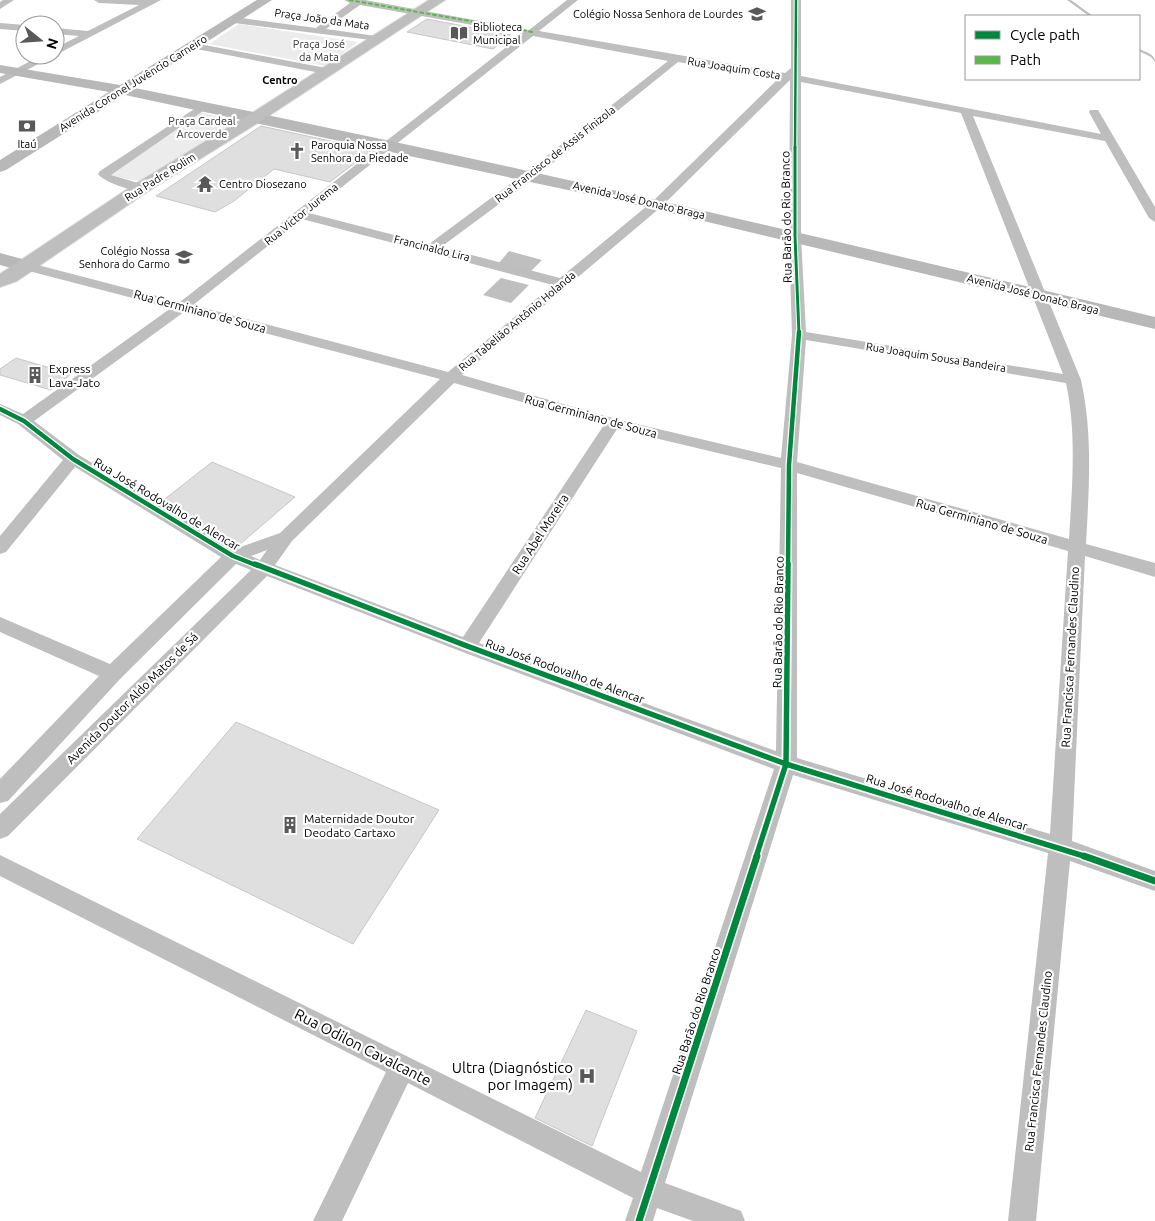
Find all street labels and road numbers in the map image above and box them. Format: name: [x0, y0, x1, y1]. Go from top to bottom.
street label: Praça João da Mata: [274, 6, 370, 32]
street label: Avenida Coronel Juvêncio Carneiro: [57, 32, 209, 134]
street label: Rua Joaquim Costa: [687, 55, 781, 81]
street label: Rua Francisco de Assis Finizola: [493, 103, 617, 205]
street label: Rua Padre Rolim: [123, 150, 197, 204]
street label: Rua Barāo do Rio Branco: [778, 151, 794, 283]
street label: Avenida José Donato Braga: [572, 179, 706, 221]
street label: Rua Victor Jurema: [262, 181, 340, 247]
street label: Francinaldo Lira: [393, 233, 471, 263]
street label: Rua Tabelião Antônio Holanda: [456, 269, 578, 373]
street label: Avenida José Donato Braga: [966, 272, 1100, 316]
street label: Rua Germiniano de Souza: [132, 287, 268, 335]
street label: Rua Joaquim Sousa Bandeira: [865, 340, 1007, 374]
street label: Rua Germiniano de Souza: [523, 392, 659, 440]
street label: Rua José Rodovalho de Alencar: [92, 455, 243, 553]
street label: Rua Abel Moreira: [509, 492, 571, 576]
street label: Rua Germiniano de Souza: [915, 496, 1049, 546]
street label: Rua Barāo do Rio Branco: [770, 556, 786, 688]
street label: Rua Francisca Fernandes Claudino: [1059, 566, 1081, 748]
street label: Avenida Doutor Aldo Matos de Sá: [64, 630, 200, 766]
street label: Rua José Rodovalho de Alencar: [484, 636, 647, 706]
street label: Rua José Rodovalho de Alencar: [865, 771, 1030, 833]
street label: Rua Barāo do Rio Branco: [669, 946, 723, 1076]
street label: Rua Francisca Fernandes Claudino: [1022, 970, 1054, 1152]
street label: Rua Odilon Cavalcante: [292, 1005, 434, 1089]

